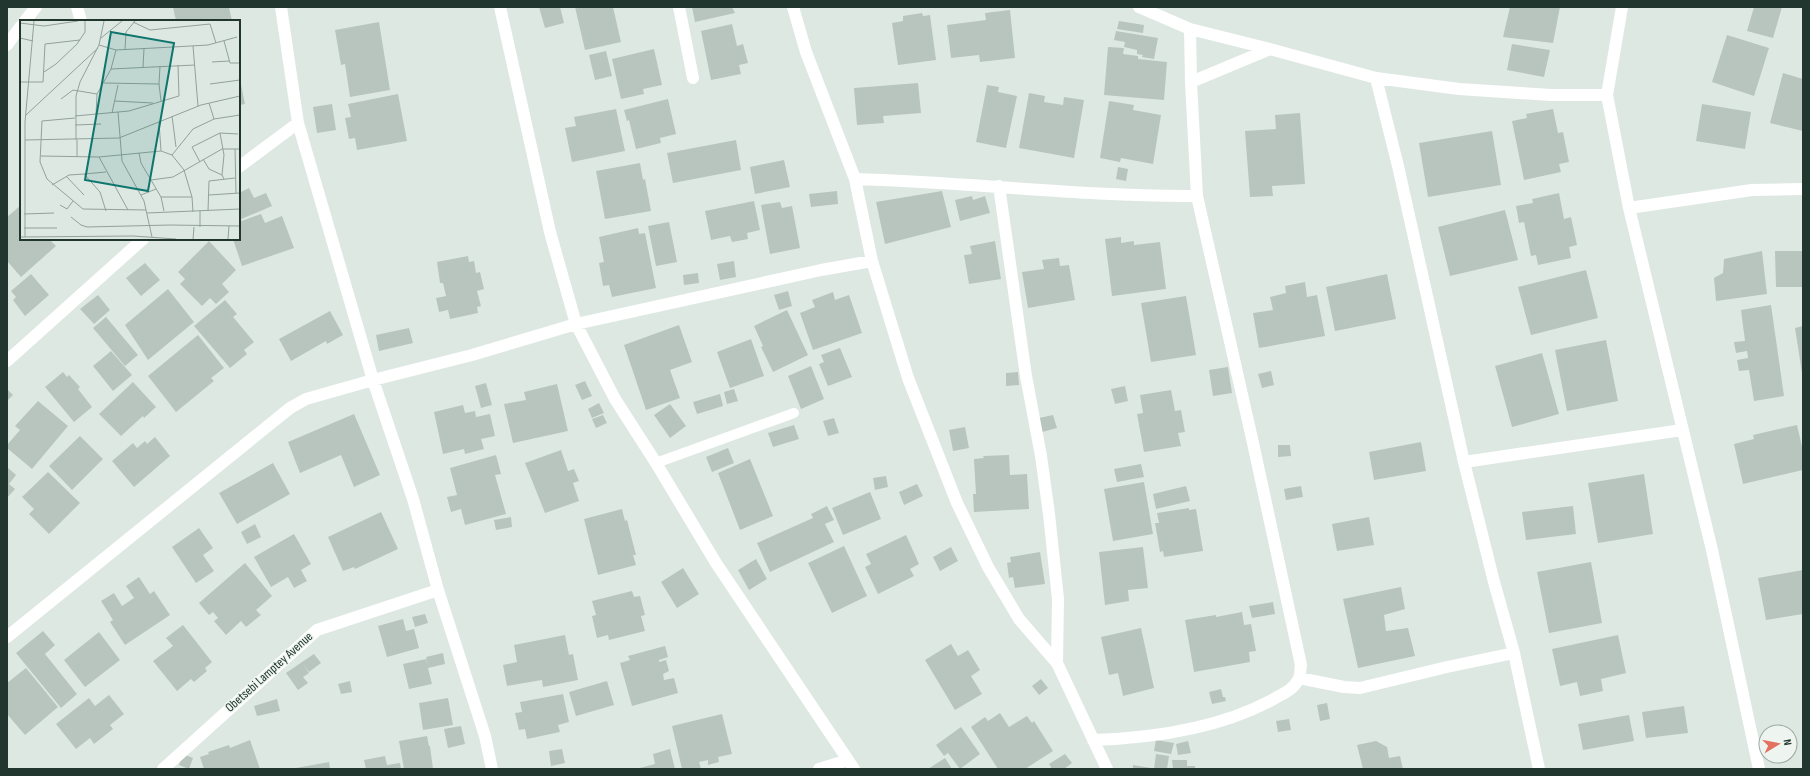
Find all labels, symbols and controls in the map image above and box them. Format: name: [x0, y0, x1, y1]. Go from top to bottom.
inset map: [20, 20, 240, 240]
street label: Obetsebi Lamptey Avenue: [222, 629, 316, 715]
north arrow: [1758, 724, 1798, 764]
text: N: [1780, 738, 1794, 746]

